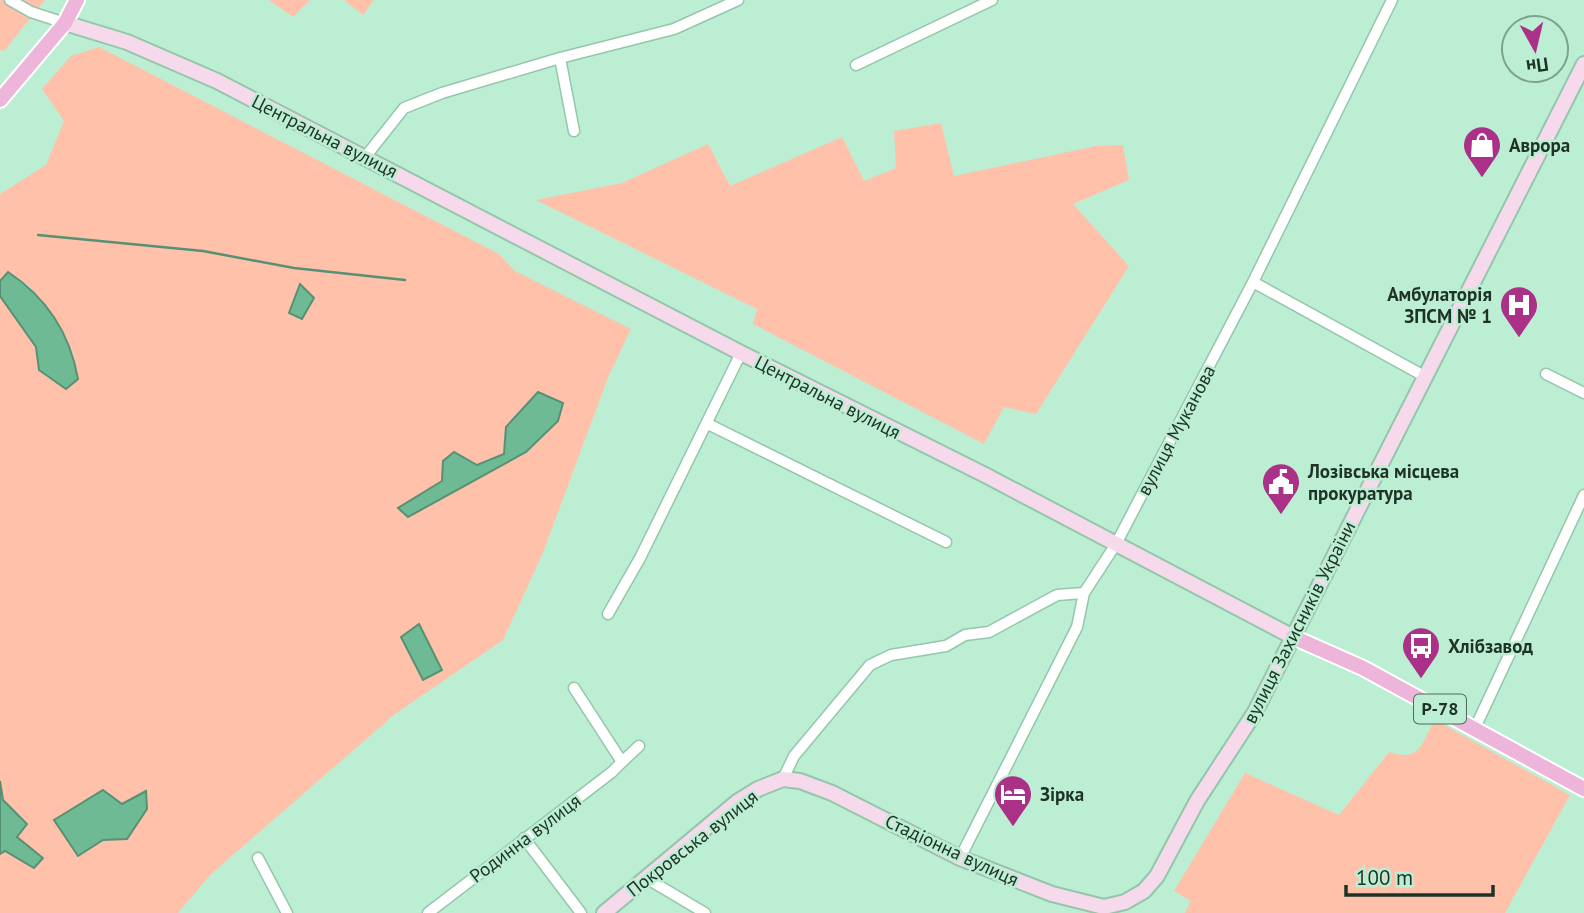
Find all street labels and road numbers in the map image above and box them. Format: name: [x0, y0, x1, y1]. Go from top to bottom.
street label: Центральна вулиця: [248, 89, 402, 183]
street label: Центральна вулиця: [751, 350, 905, 444]
street label: вулиця Муканова: [1132, 361, 1220, 499]
street label: вулиця Захисників України: [1237, 517, 1361, 727]
road number: Р-78: [1414, 694, 1466, 724]
street label: Покровська вулиця: [622, 784, 762, 902]
street label: Родинна вулиця: [465, 788, 585, 888]
street label: Стадіонна вулиця: [881, 809, 1023, 891]

